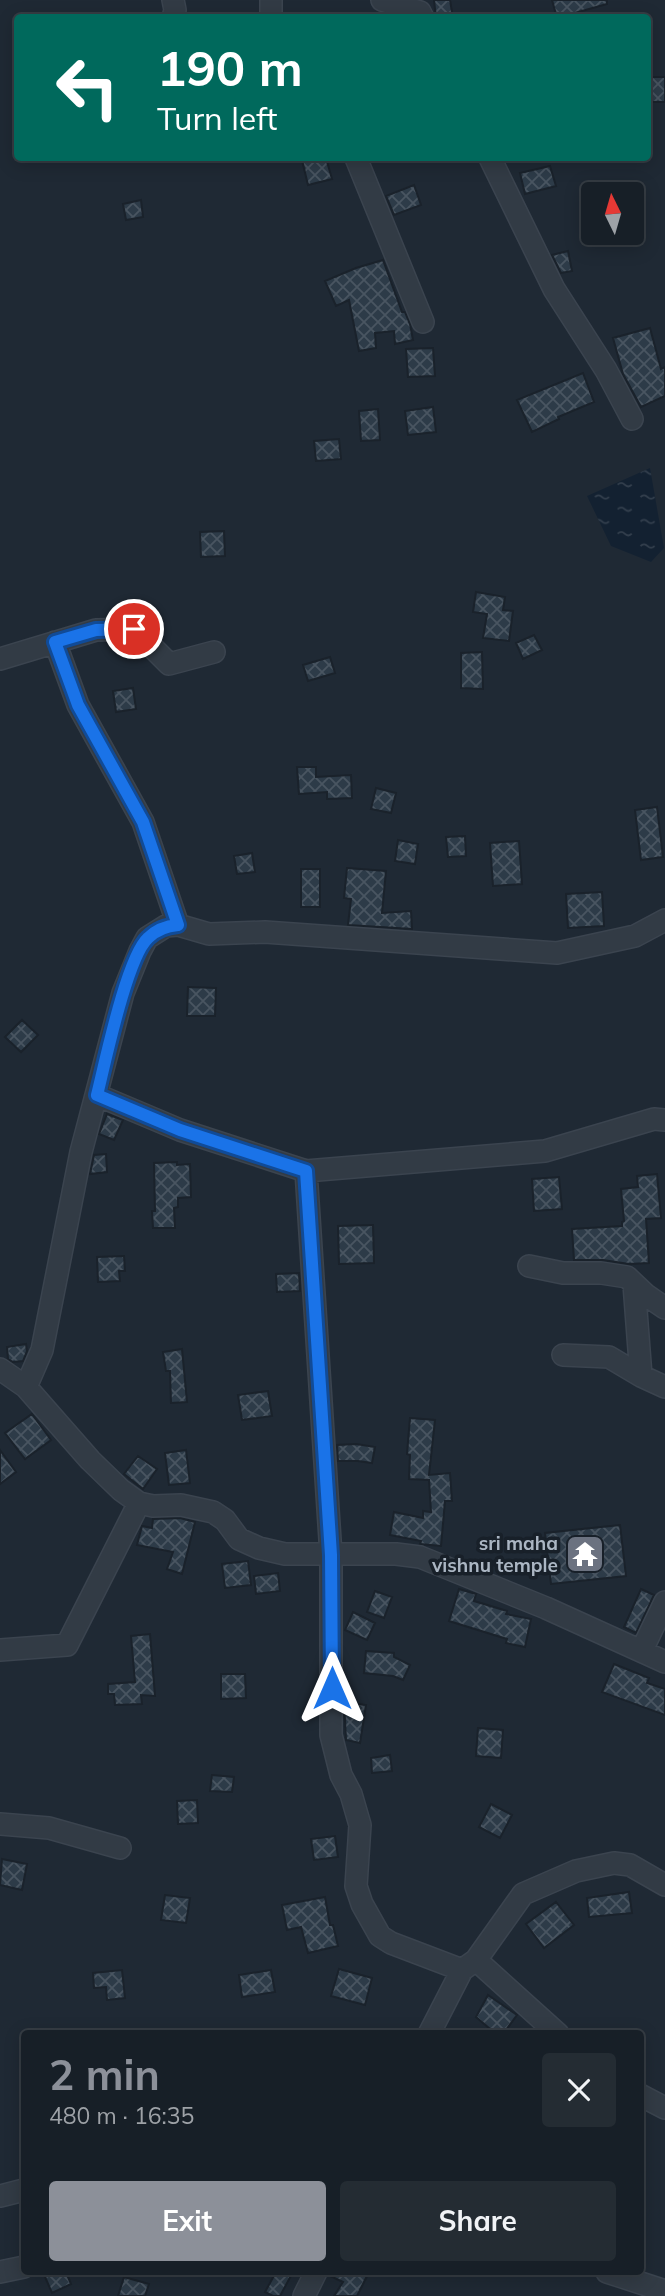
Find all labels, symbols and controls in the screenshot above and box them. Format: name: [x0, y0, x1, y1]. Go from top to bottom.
text: 190 m: [157, 37, 303, 98]
icon: left: [42, 42, 133, 133]
text: Turn left: [157, 98, 277, 138]
north arrow: [581, 182, 644, 245]
map controls: [581, 182, 644, 245]
pin: [104, 599, 164, 659]
icon: arrive: [115, 610, 153, 648]
place label: sri maha vishnu temple: [431, 1531, 558, 1577]
temple icon: sri maha vishnu temple: [564, 1533, 606, 1575]
position arrow: [295, 1651, 369, 1725]
text: 2 min: [49, 2048, 160, 2101]
button: close: [542, 2053, 616, 2127]
text: 480 m · 16:35: [49, 2101, 194, 2130]
button: Exit: [49, 2181, 326, 2261]
button: Share: [340, 2181, 616, 2261]

